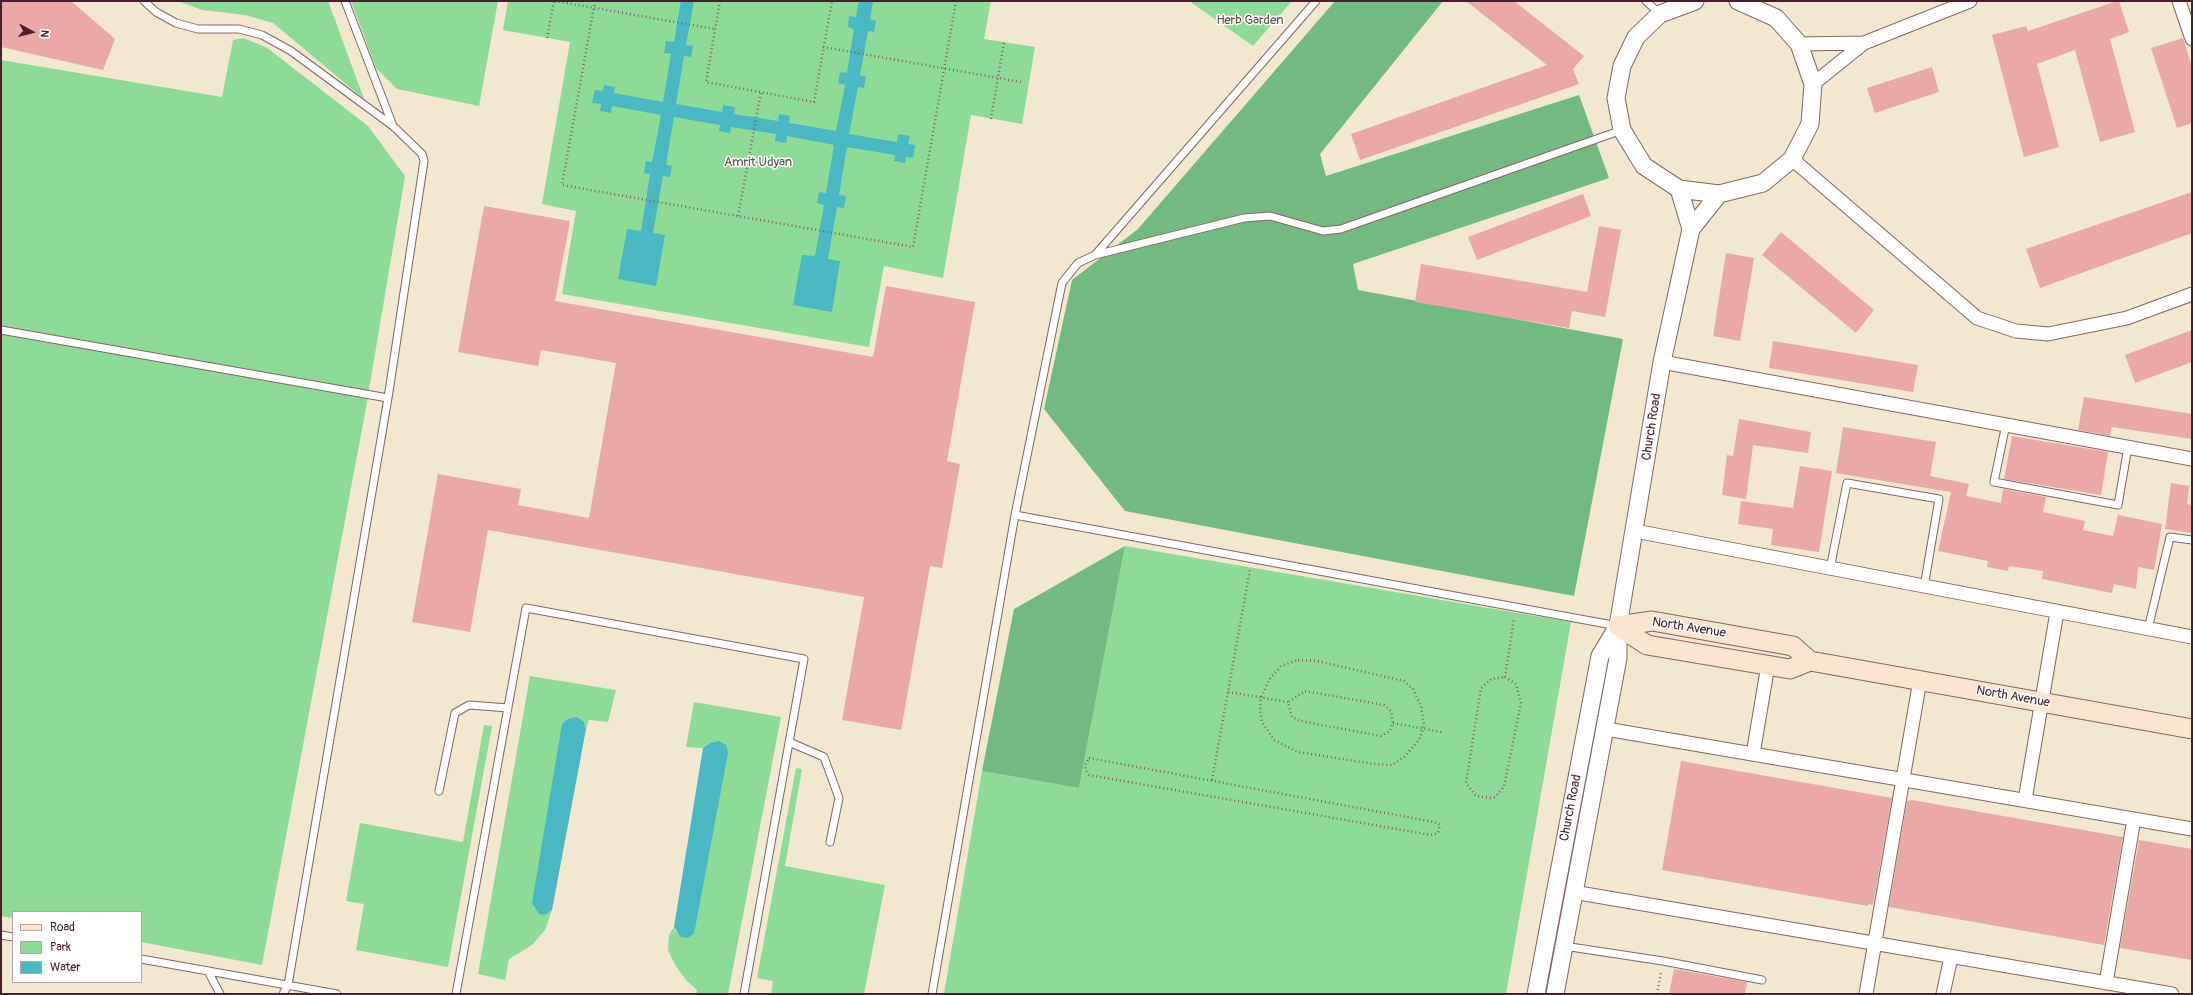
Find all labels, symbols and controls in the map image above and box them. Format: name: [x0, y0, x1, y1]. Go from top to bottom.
north arrow: [12, 12, 52, 52]
park label: Herb Garden: [1216, 13, 1284, 29]
text: N: [38, 29, 51, 38]
park label: Amrit Udyan: [724, 155, 792, 171]
street label: Church Road: [1639, 392, 1665, 462]
street label: North Avenue: [1651, 614, 1727, 642]
street label: North Avenue: [1975, 683, 2051, 711]
street label: Church Road: [1557, 773, 1585, 843]
legend: [12, 911, 142, 983]
text: Road: [50, 920, 75, 935]
text: Park: [50, 940, 71, 955]
text: Water: [50, 960, 81, 975]

